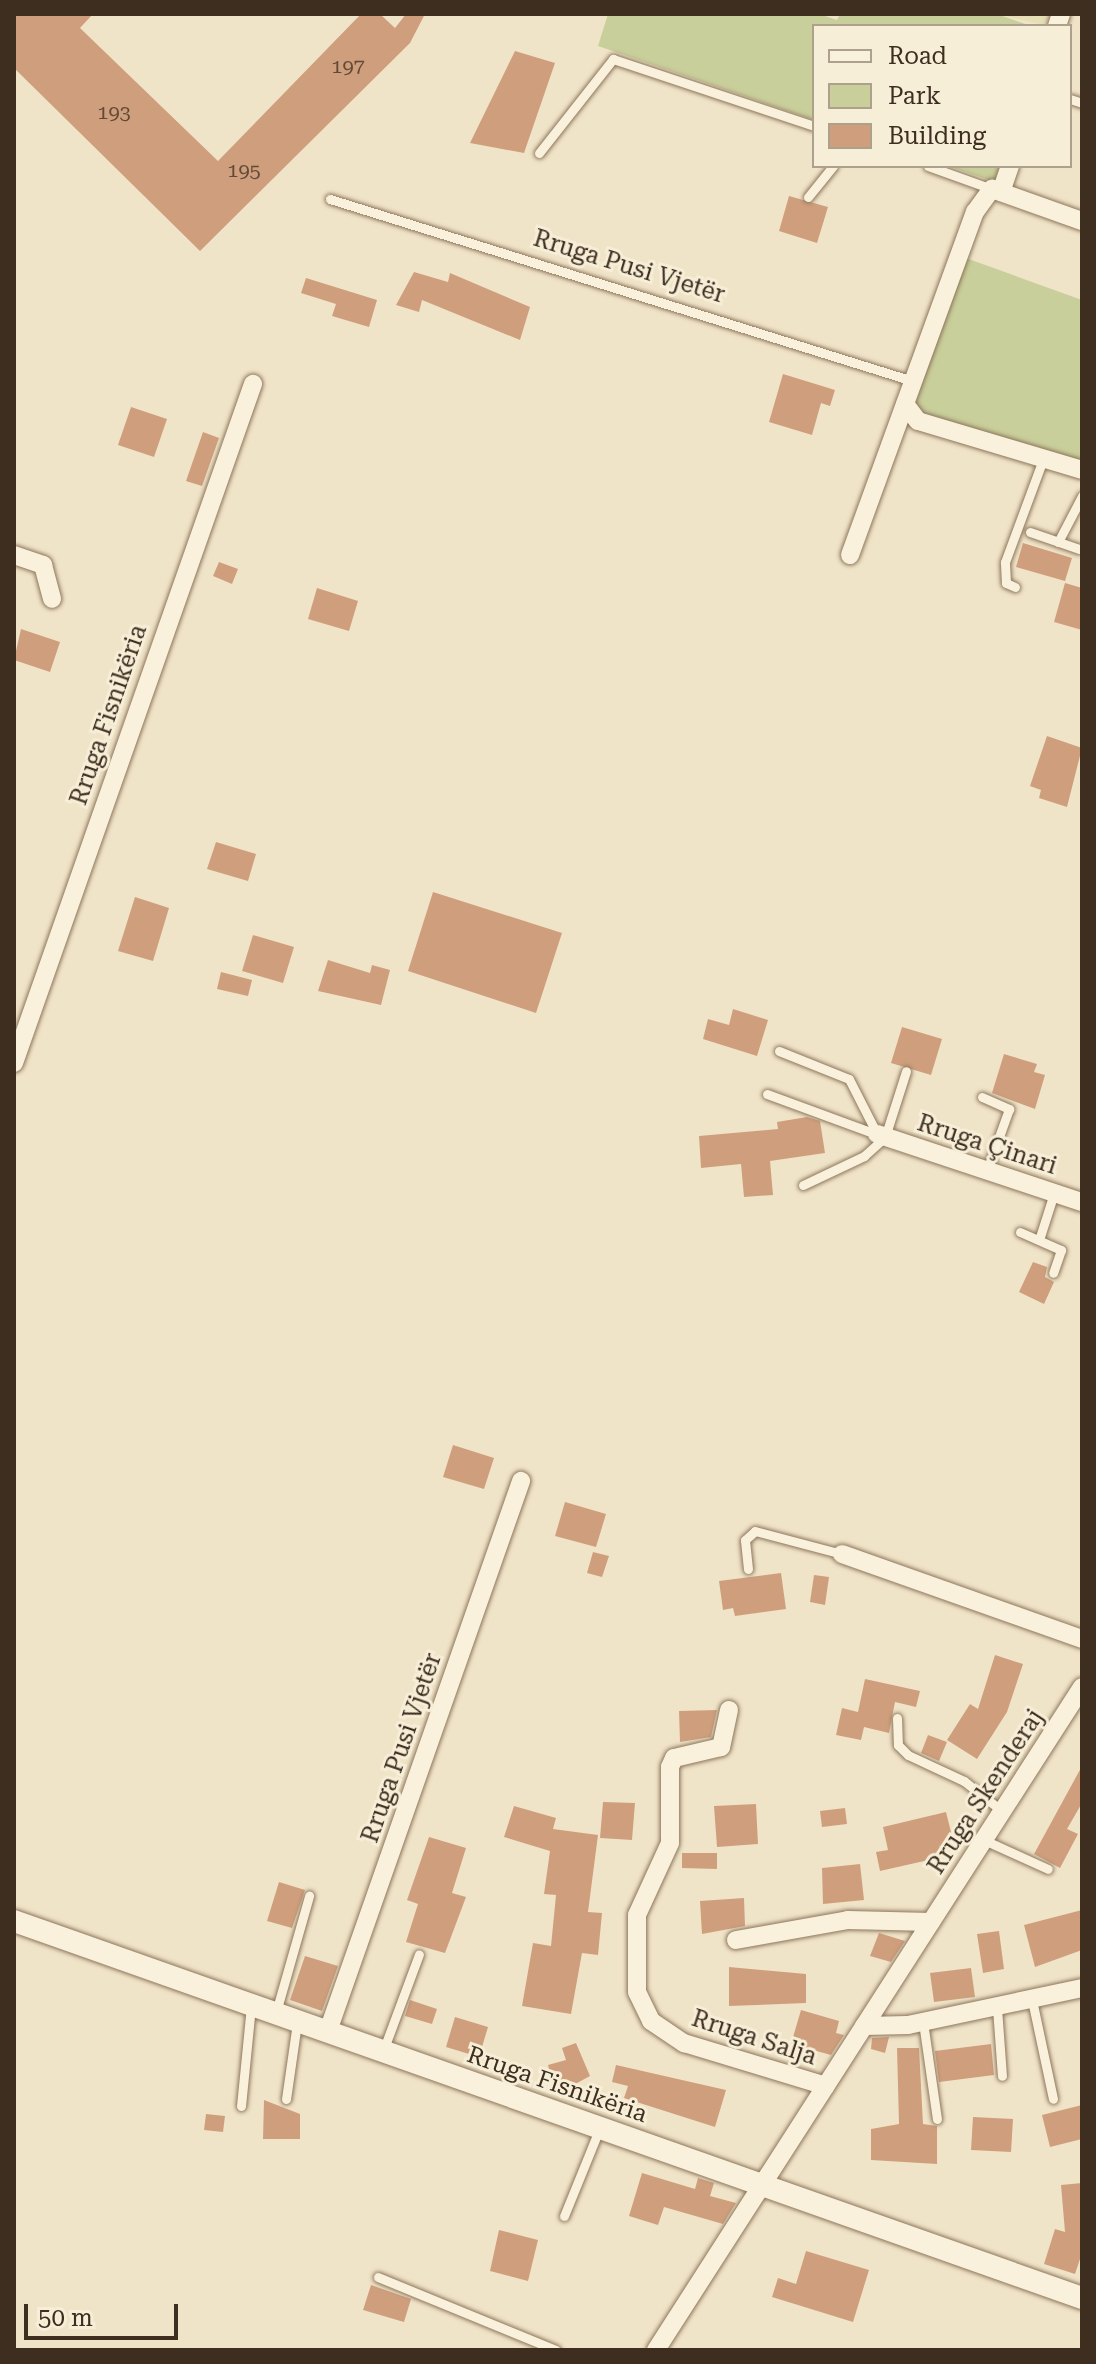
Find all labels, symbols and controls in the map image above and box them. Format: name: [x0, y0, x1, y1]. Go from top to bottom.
legend: [812, 24, 1072, 168]
text: Road: [888, 42, 947, 70]
house number: 197: [331, 54, 365, 78]
text: Park: [888, 82, 941, 110]
house number: 193: [97, 100, 131, 124]
text: Building: [888, 122, 986, 150]
house number: 195: [227, 158, 261, 182]
street label: Rruga Pusi Vjetër: [530, 224, 728, 310]
street label: Rruga Fisnikëria: [65, 621, 153, 809]
street label: Rruga Çinari: [914, 1109, 1060, 1181]
street label: Rruga Pusi Vjetër: [356, 1649, 448, 1847]
street label: Rruga Skenderaj: [922, 1704, 1050, 1880]
street label: Rruga Salja: [688, 2004, 820, 2072]
street label: Rruga Fisnikëria: [463, 2041, 651, 2129]
scale bar: [28, 2288, 182, 2338]
text: 50 m: [38, 2304, 93, 2332]

